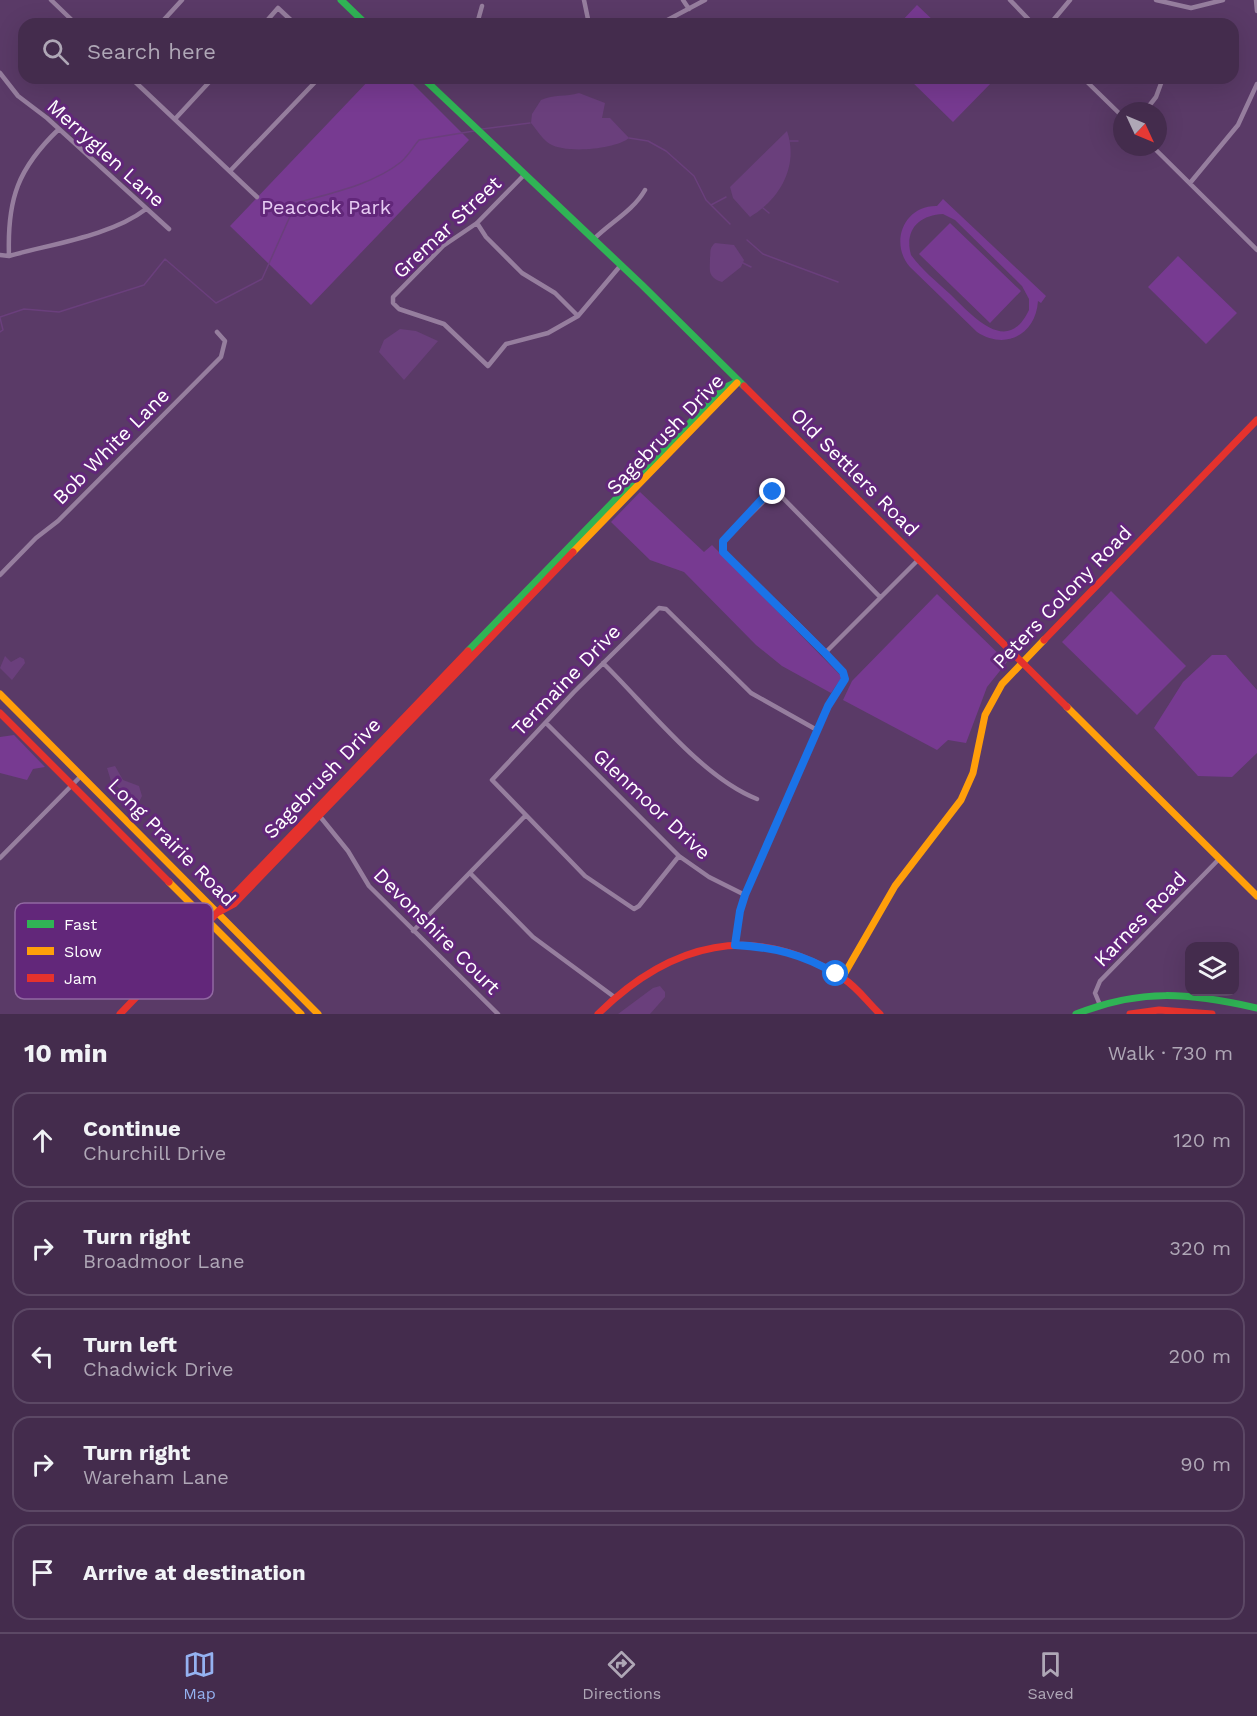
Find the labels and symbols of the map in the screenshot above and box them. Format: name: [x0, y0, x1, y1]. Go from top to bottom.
street label: Merryglen Lane: [42, 94, 170, 212]
north arrow: [1113, 102, 1167, 156]
street label: Gremar Street: [388, 170, 506, 283]
park label: Peacock Park: [261, 195, 391, 219]
street label: Sagebrush Drive: [601, 369, 729, 499]
street label: Bob White Lane: [48, 383, 174, 509]
street label: Old Settlers Road: [786, 403, 924, 541]
route end: [759, 478, 785, 504]
street label: Peters Colony Road: [987, 520, 1137, 674]
street label: Termaine Drive: [507, 619, 625, 741]
street label: Sagebrush Drive: [258, 713, 386, 843]
street label: Glenmoor Drive: [588, 743, 716, 865]
street label: Long Prairie Road: [103, 773, 241, 911]
street label: Devonshire Court: [369, 863, 506, 1000]
street label: Karnes Road: [1089, 867, 1191, 971]
legend: [15, 903, 213, 999]
text: Fast: [64, 915, 97, 934]
text: Slow: [64, 942, 102, 961]
route start: [822, 960, 848, 986]
text: Jam: [64, 969, 97, 988]

